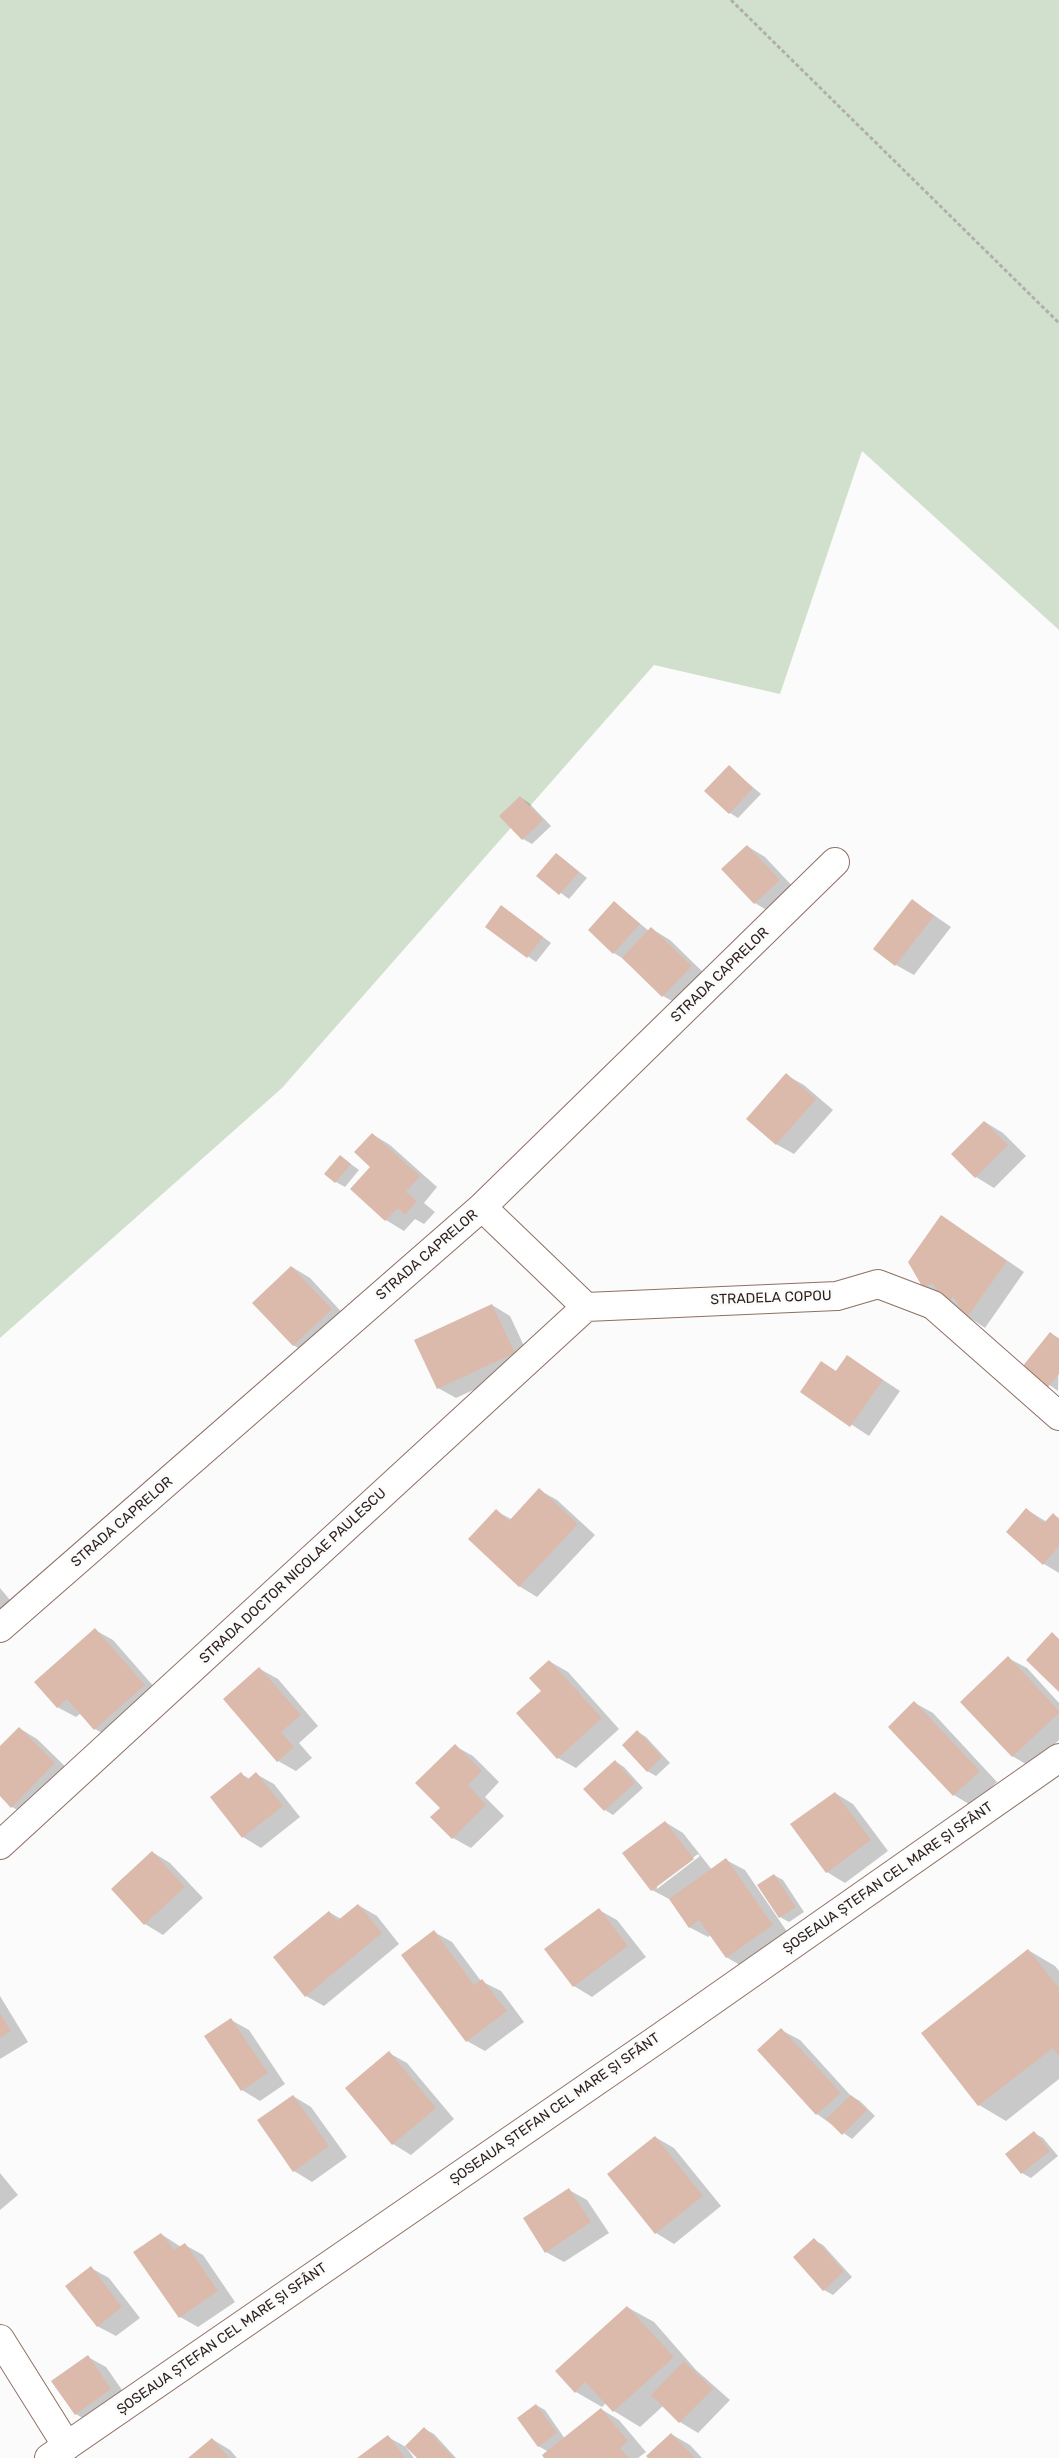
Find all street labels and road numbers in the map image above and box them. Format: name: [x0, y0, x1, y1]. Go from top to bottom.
street label: STRADA CAPRELOR: [668, 924, 772, 1026]
street label: STRADA CAPRELOR: [373, 1206, 481, 1304]
street label: STRADELA COPOU: [710, 1287, 832, 1309]
street label: STRADA CAPRELOR: [68, 1473, 176, 1571]
street label: STRADA DOCTOR NICOLAE PAULESCU: [196, 1485, 390, 1667]
street label: ȘOSEAUA ȘTEFAN CEL MARE ȘI SFÂNT: [780, 1799, 996, 1957]
street label: ȘOSEAUA ȘTEFAN CEL MARE ȘI SFÂNT: [447, 2030, 663, 2188]
street label: ȘOSEAUA ȘTEFAN CEL MARE ȘI SFÂNT: [114, 2260, 330, 2418]

